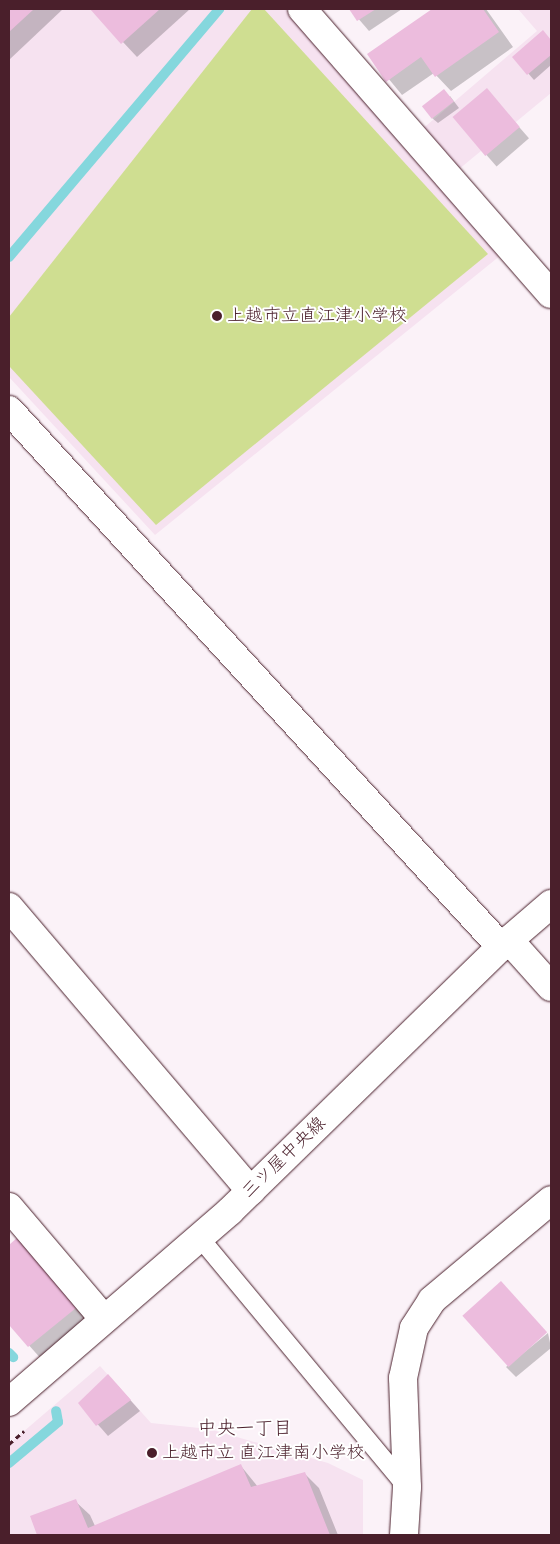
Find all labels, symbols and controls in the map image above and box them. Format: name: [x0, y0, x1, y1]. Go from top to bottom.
place label: 上越市立直江津小学校: [227, 305, 407, 327]
marker: 上越市立直江津小学校: [211, 310, 223, 322]
street label: 三ツ屋中央線: [238, 1113, 330, 1203]
district label: 中央一丁目: [198, 1418, 292, 1440]
place label: 上越市立 直江津南小学校: [162, 1442, 365, 1464]
marker: 上越市立 直江津南小学校: [146, 1447, 158, 1459]

